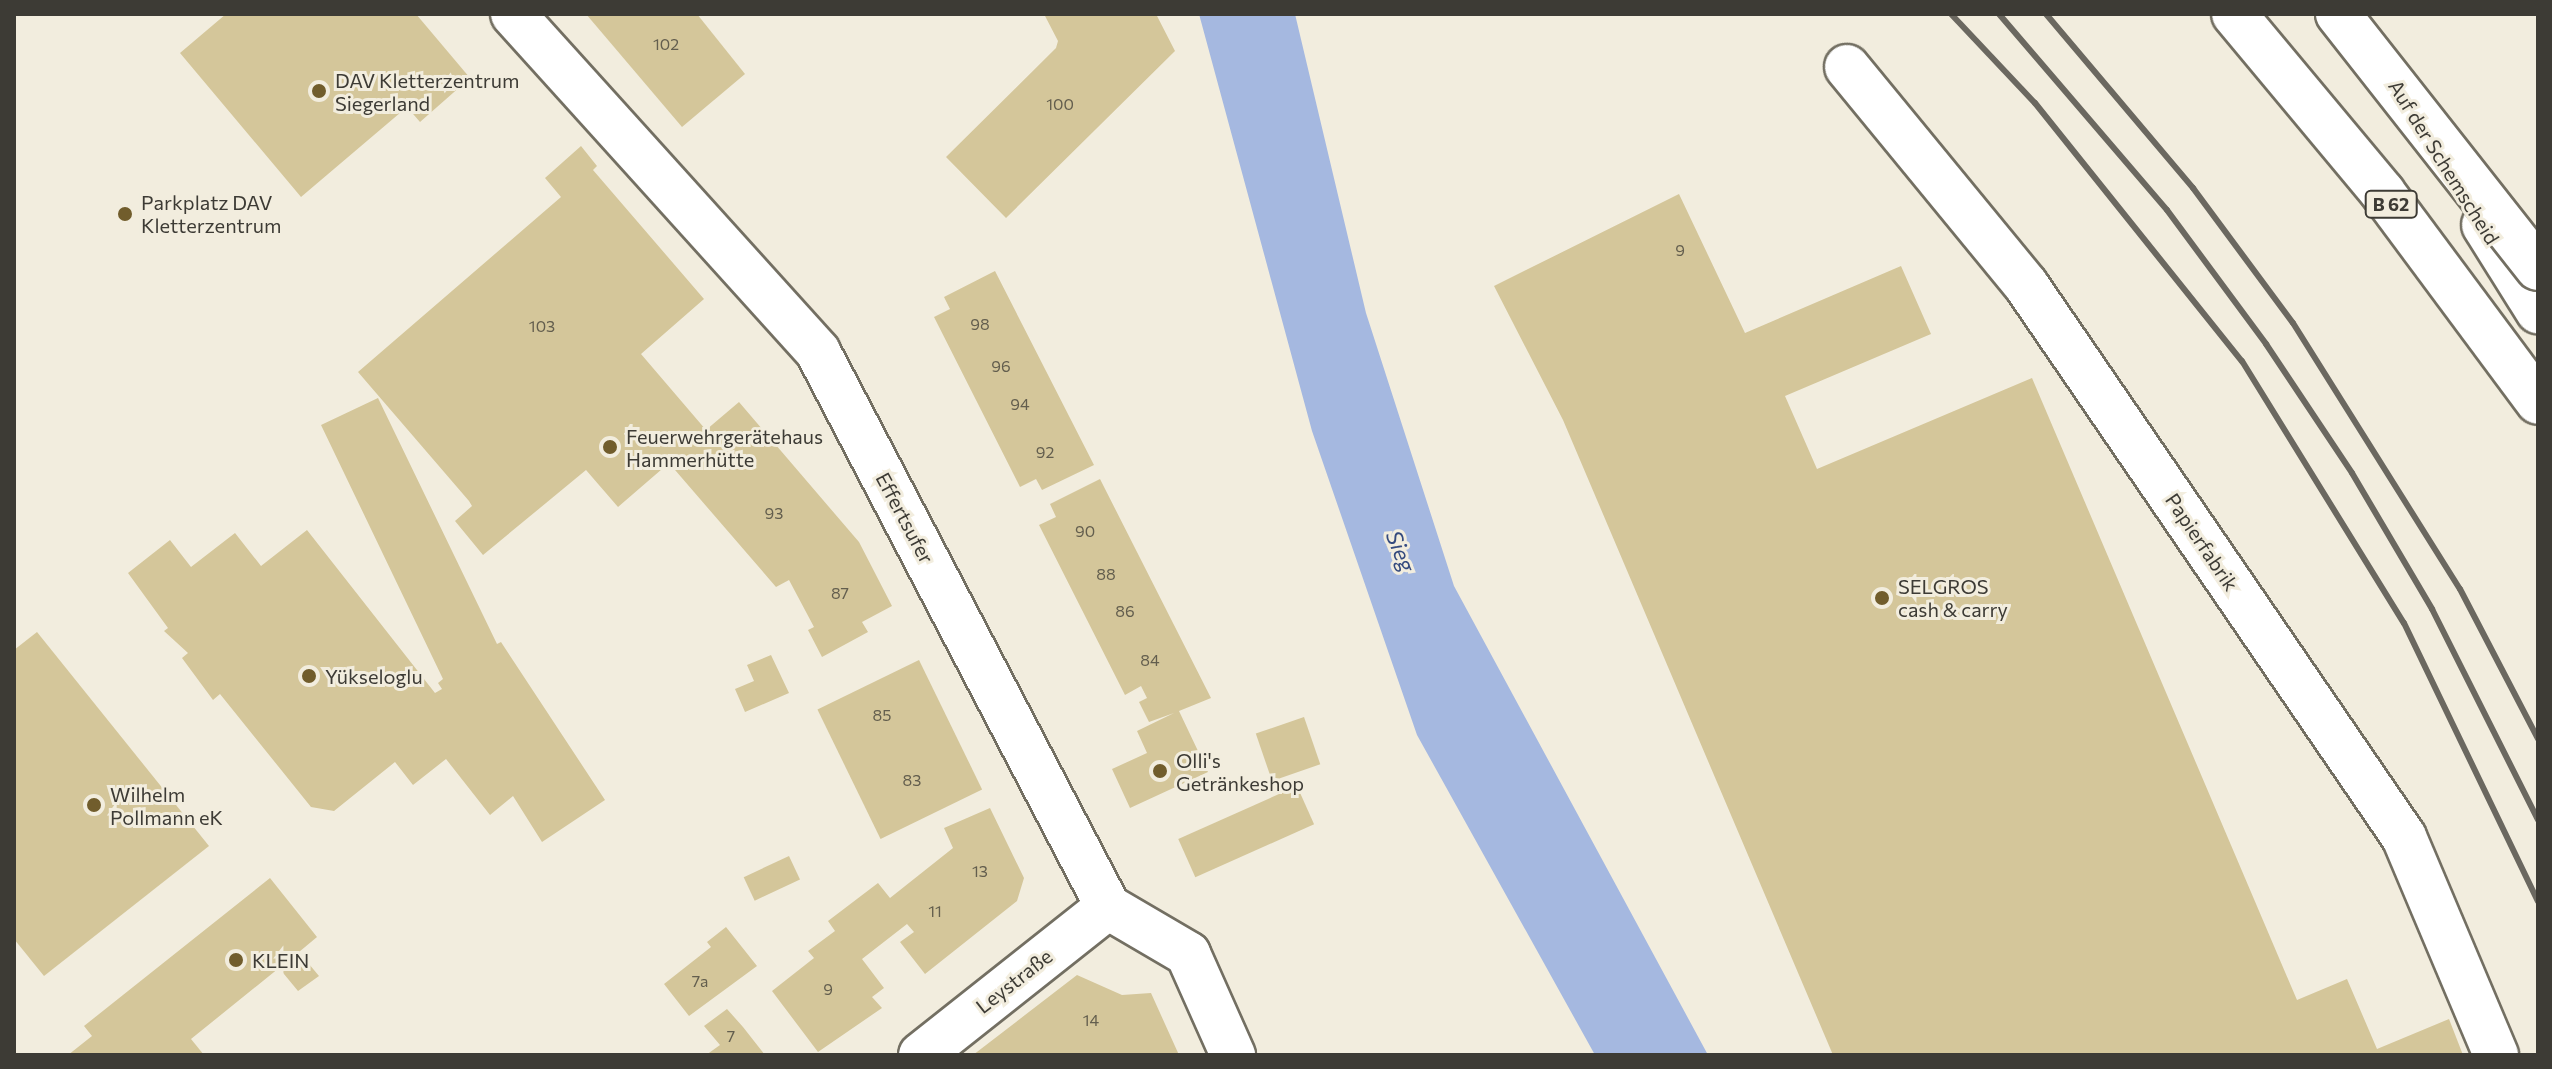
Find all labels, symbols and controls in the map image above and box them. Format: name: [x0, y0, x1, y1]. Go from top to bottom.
house number: 102: [653, 34, 679, 54]
place label: DAV Kletterzentrum Siegerland: [335, 68, 519, 115]
street label: Auf der Schemscheid: [2384, 75, 2504, 249]
marker: DAV Kletterzentrum Siegerland: [310, 82, 328, 100]
house number: 100: [1046, 94, 1074, 114]
place label: Parkplatz DAV Kletterzentrum: [141, 190, 281, 237]
road number: B 62: [2363, 190, 2419, 218]
marker: Parkplatz DAV Kletterzentrum: [116, 205, 134, 223]
house number: 9: [1675, 240, 1685, 260]
house number: 98: [970, 314, 990, 334]
house number: 103: [529, 316, 555, 336]
house number: 96: [991, 356, 1011, 376]
house number: 94: [1010, 394, 1030, 414]
place label: Feuerwehrgerätehaus Hammerhütte: [626, 424, 823, 471]
marker: Feuerwehrgerätehaus Hammerhütte: [601, 438, 619, 456]
house number: 92: [1036, 442, 1054, 462]
street label: Effertsufer: [871, 468, 939, 568]
street label: Papierfabrik: [2161, 489, 2243, 595]
house number: 93: [765, 503, 783, 523]
house number: 90: [1075, 521, 1095, 541]
water label: Sieg: [1381, 527, 1421, 575]
house number: 88: [1096, 564, 1116, 584]
place label: SELGROS cash & carry: [1898, 574, 2008, 621]
house number: 87: [831, 583, 849, 603]
marker: SELGROS cash & carry: [1873, 589, 1891, 607]
house number: 86: [1115, 601, 1135, 621]
house number: 84: [1140, 650, 1160, 670]
place label: Yükseloglu: [325, 664, 423, 688]
marker: Yükseloglu: [300, 667, 318, 685]
house number: 85: [873, 705, 891, 725]
place label: Olli's Getränkeshop: [1176, 748, 1304, 795]
marker: Olli's Getränkeshop: [1151, 762, 1169, 780]
house number: 83: [903, 770, 921, 790]
place label: Wilhelm Pollmann eK: [110, 782, 223, 829]
marker: Wilhelm Pollmann eK: [85, 796, 103, 814]
house number: 13: [972, 861, 988, 881]
house number: 11: [928, 901, 942, 921]
street label: Leystraße: [971, 944, 1057, 1018]
place label: KLEIN: [252, 948, 309, 972]
marker: KLEIN: [227, 951, 245, 969]
house number: 7a: [692, 971, 708, 991]
house number: 9: [823, 979, 833, 999]
house number: 14: [1083, 1010, 1099, 1030]
house number: 7: [727, 1026, 735, 1046]

